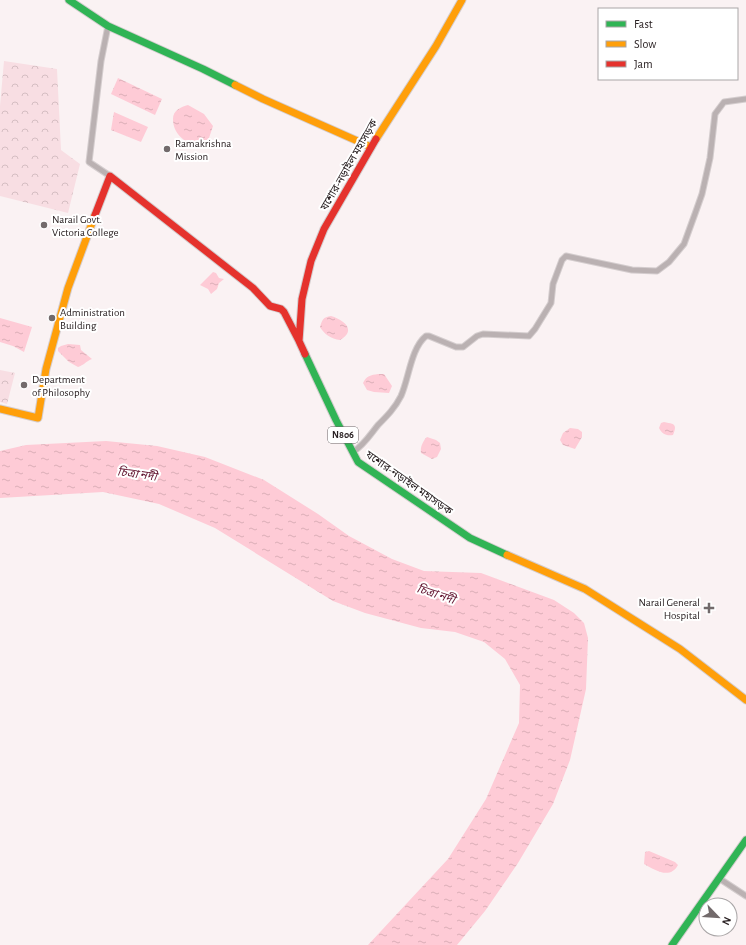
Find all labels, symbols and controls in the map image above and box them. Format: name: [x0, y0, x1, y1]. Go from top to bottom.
legend: [598, 8, 738, 80]
text: Fast: [634, 18, 653, 30]
text: Slow: [634, 38, 656, 50]
text: Jam: [634, 58, 653, 70]
street label: যশোর-নড়াইল মহাসড়ক: [317, 117, 380, 213]
place label: Ramakrishna Mission: [175, 138, 231, 162]
marker: Ramakrishna Mission: [162, 144, 172, 154]
place label: Narail Govt. Victoria College: [52, 214, 119, 238]
marker: Narail Govt. Victoria College: [39, 220, 49, 230]
place label: Administration Building: [60, 307, 125, 331]
marker: Administration Building: [47, 313, 57, 323]
place label: Department of Philosophy: [32, 374, 90, 398]
marker: Department of Philosophy: [19, 380, 29, 390]
road number: N806: [328, 427, 358, 443]
street label: যশোর-নড়াইল মহাসড়ক: [363, 448, 455, 517]
water label: চিত্রা নদী: [117, 464, 160, 483]
water label: চিত্রা নদী: [415, 581, 460, 607]
place label: Narail General Hospital: [639, 597, 700, 621]
marker: Narail General Hospital: [703, 602, 715, 614]
north arrow: [698, 897, 738, 937]
text: N: [720, 915, 733, 927]

